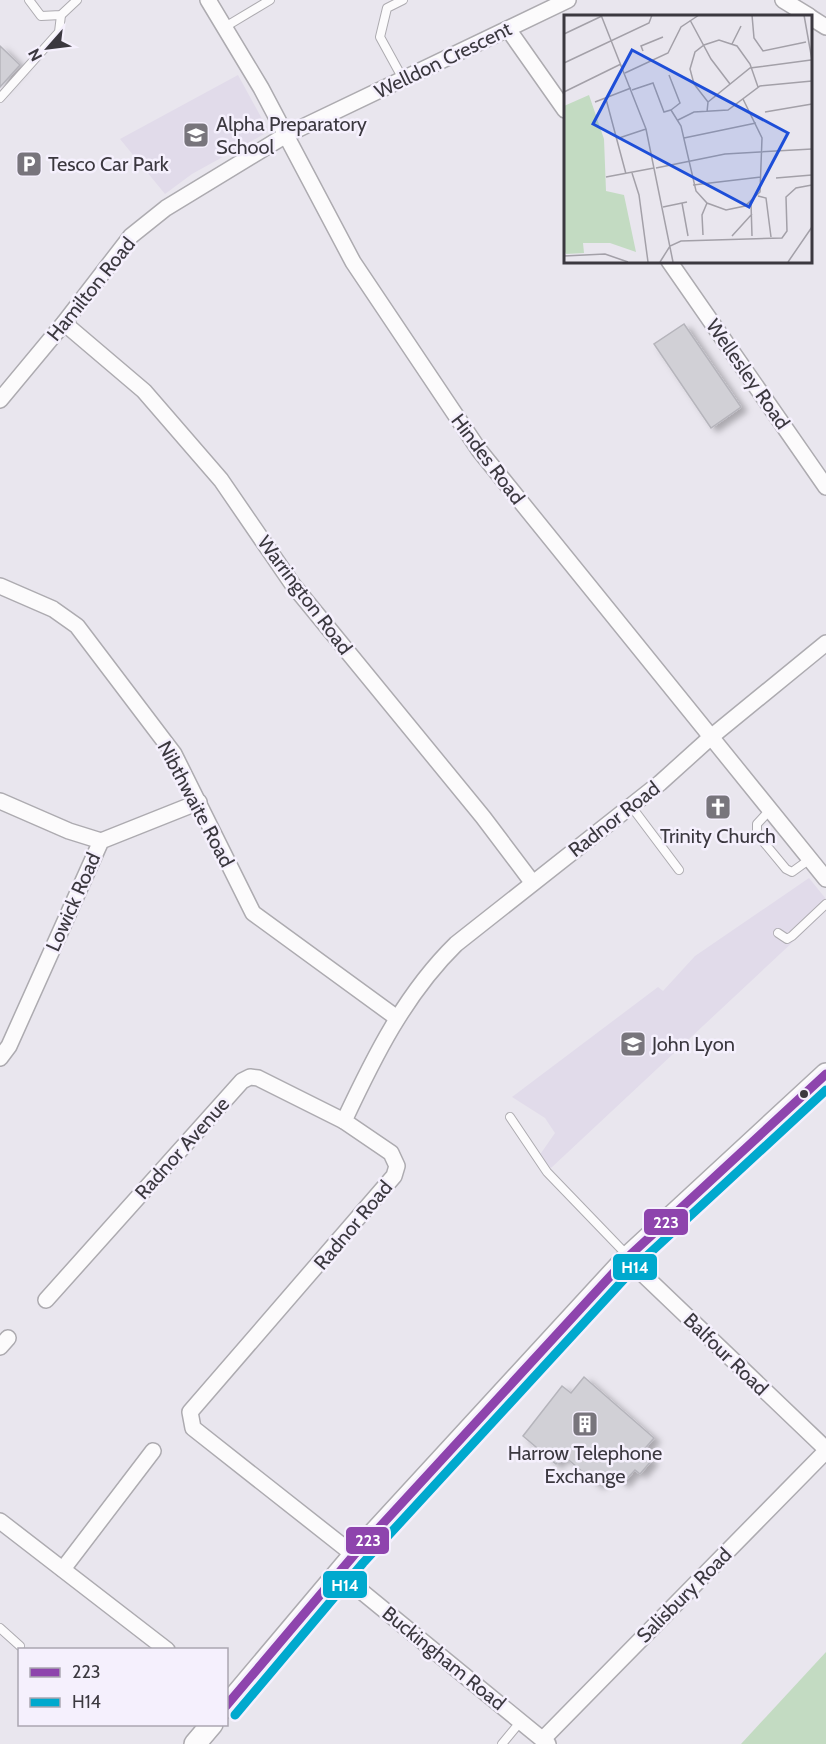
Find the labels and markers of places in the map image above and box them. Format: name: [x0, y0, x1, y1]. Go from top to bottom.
place label: Alpha Preparatory School: [216, 112, 367, 159]
school or university icon: Alpha Preparatory School: [181, 120, 211, 150]
parking icon: Tesco Car Park: [14, 149, 44, 179]
place label: Tesco Car Park: [48, 152, 169, 176]
church icon: Trinity Church: [703, 792, 733, 822]
place label: Trinity Church: [660, 824, 776, 848]
school or university icon: John Lyon: [618, 1029, 648, 1059]
place label: John Lyon: [651, 1032, 735, 1056]
unlabelled marker: [798, 1088, 810, 1100]
building icon: Harrow Telephone Exchange: [570, 1409, 600, 1439]
place label: Harrow Telephone Exchange: [508, 1441, 662, 1488]

